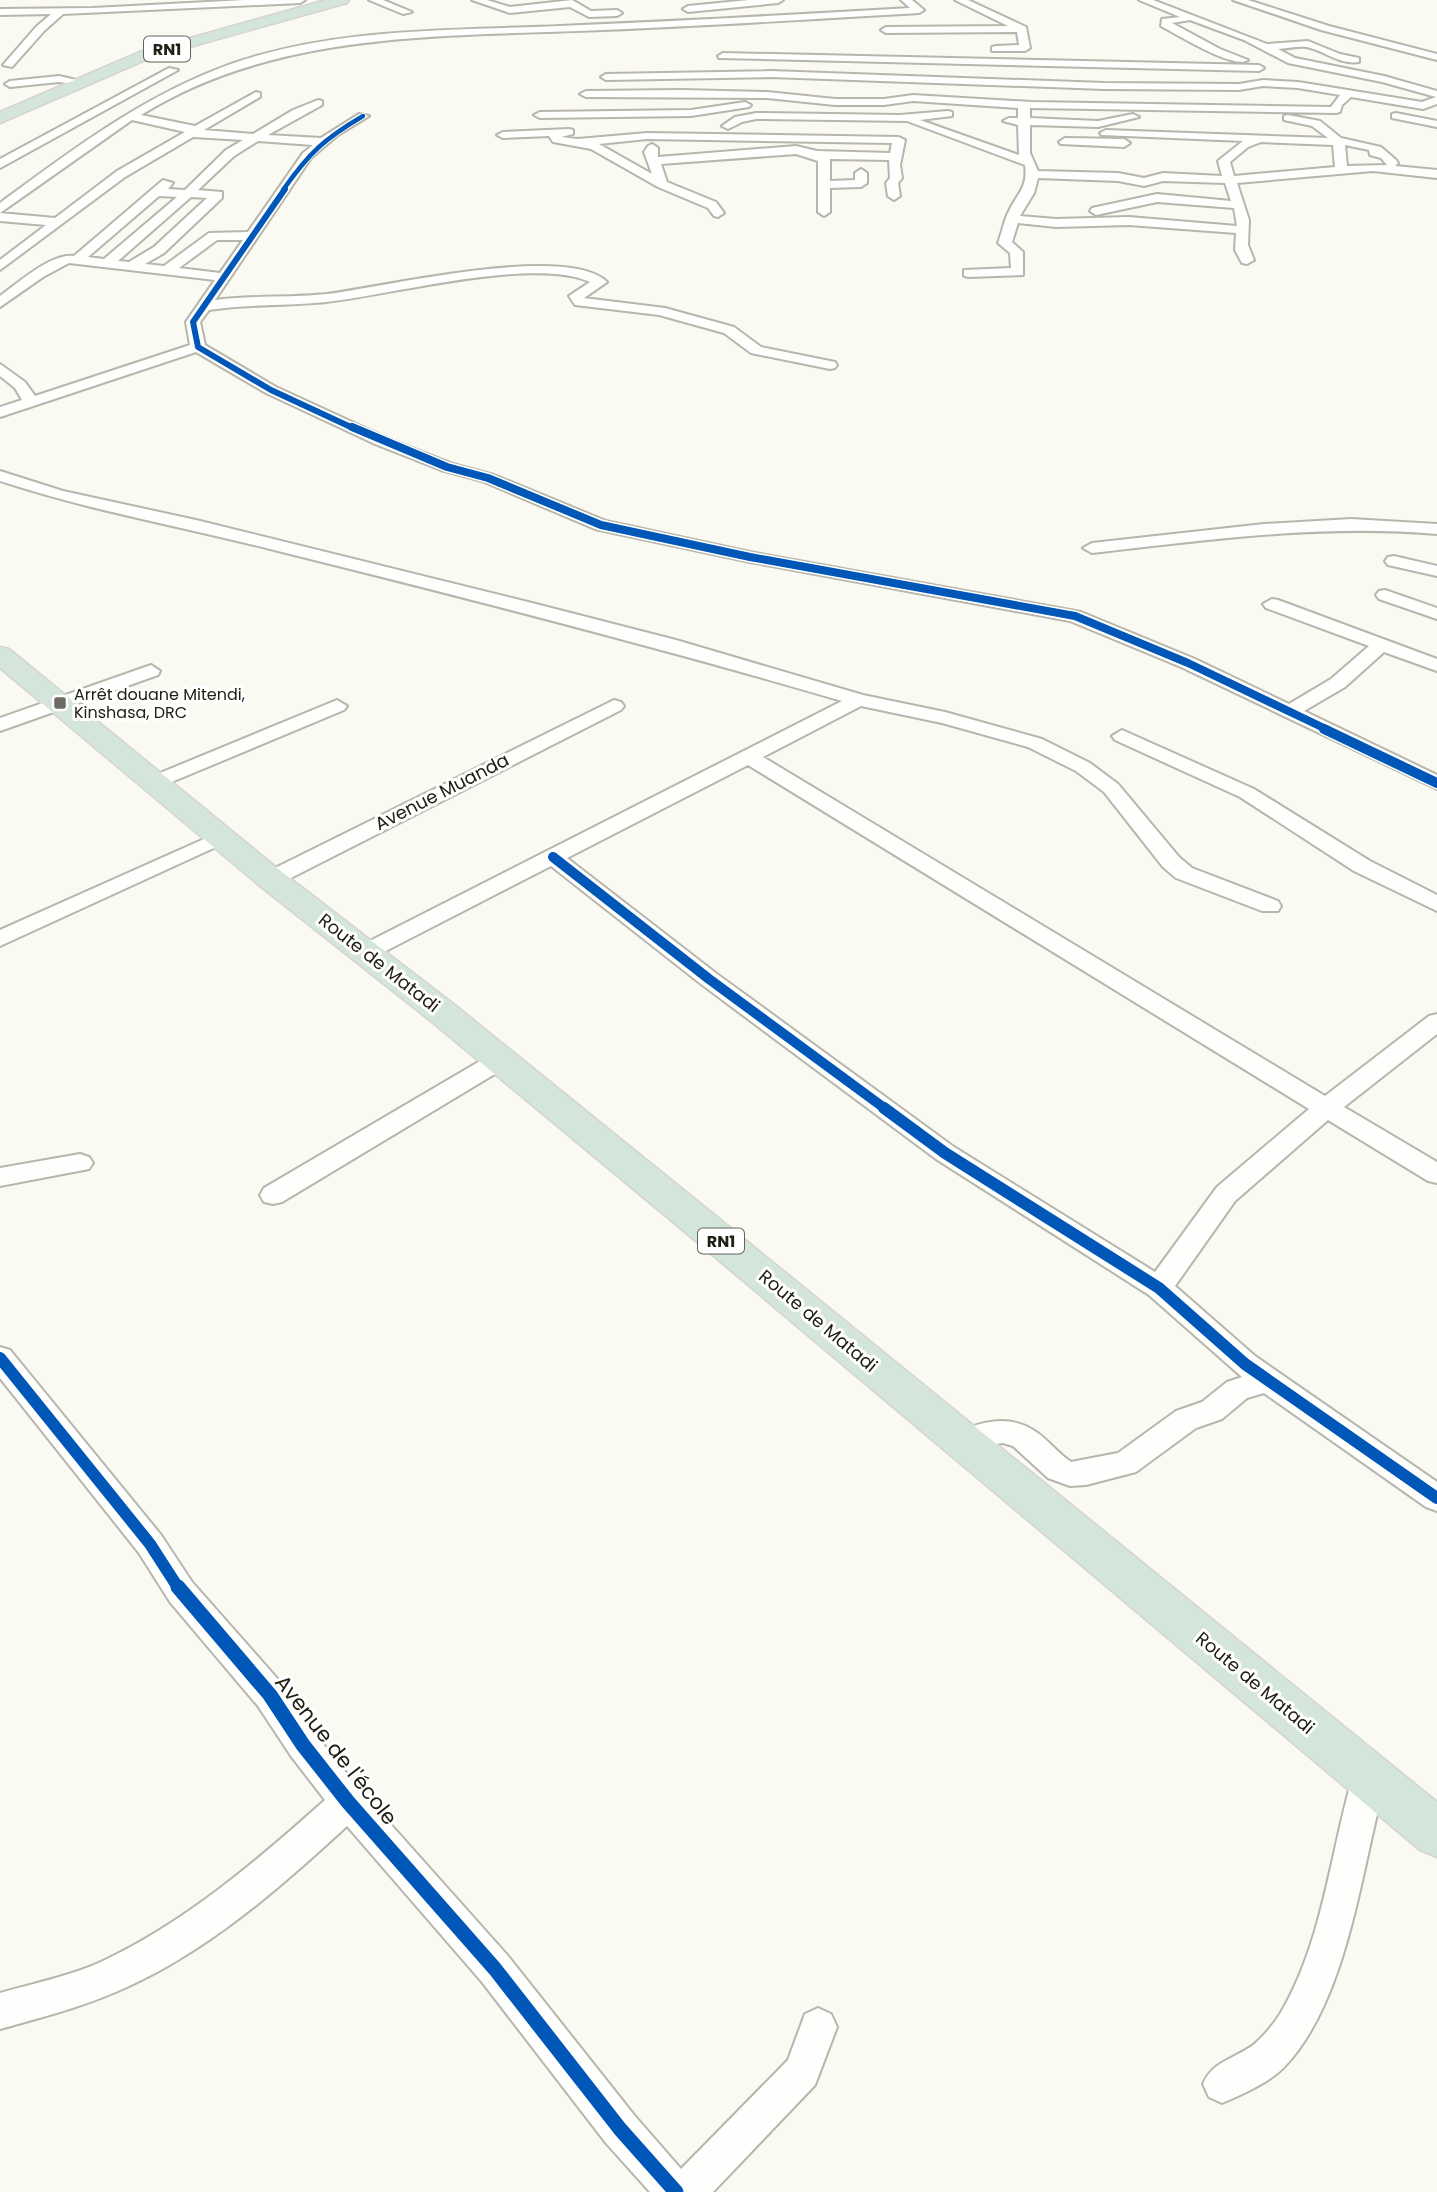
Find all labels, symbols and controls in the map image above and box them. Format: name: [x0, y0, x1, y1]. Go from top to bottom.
road number: RN1: [144, 36, 190, 61]
place label: Arrêt douane Mitendi, Kinshasa, DRC: [74, 683, 245, 724]
marker: Arrêt douane Mitendi, Kinshasa, DRC: [52, 695, 68, 711]
street label: Avenue Muanda: [370, 747, 513, 836]
street label: Route de Matadi: [313, 907, 445, 1018]
road number: RN1: [698, 1228, 744, 1254]
street label: Route de Matadi: [754, 1264, 883, 1378]
street label: Route de Matadi: [1191, 1626, 1320, 1740]
street label: Avenue de l'école: [269, 1669, 404, 1831]

